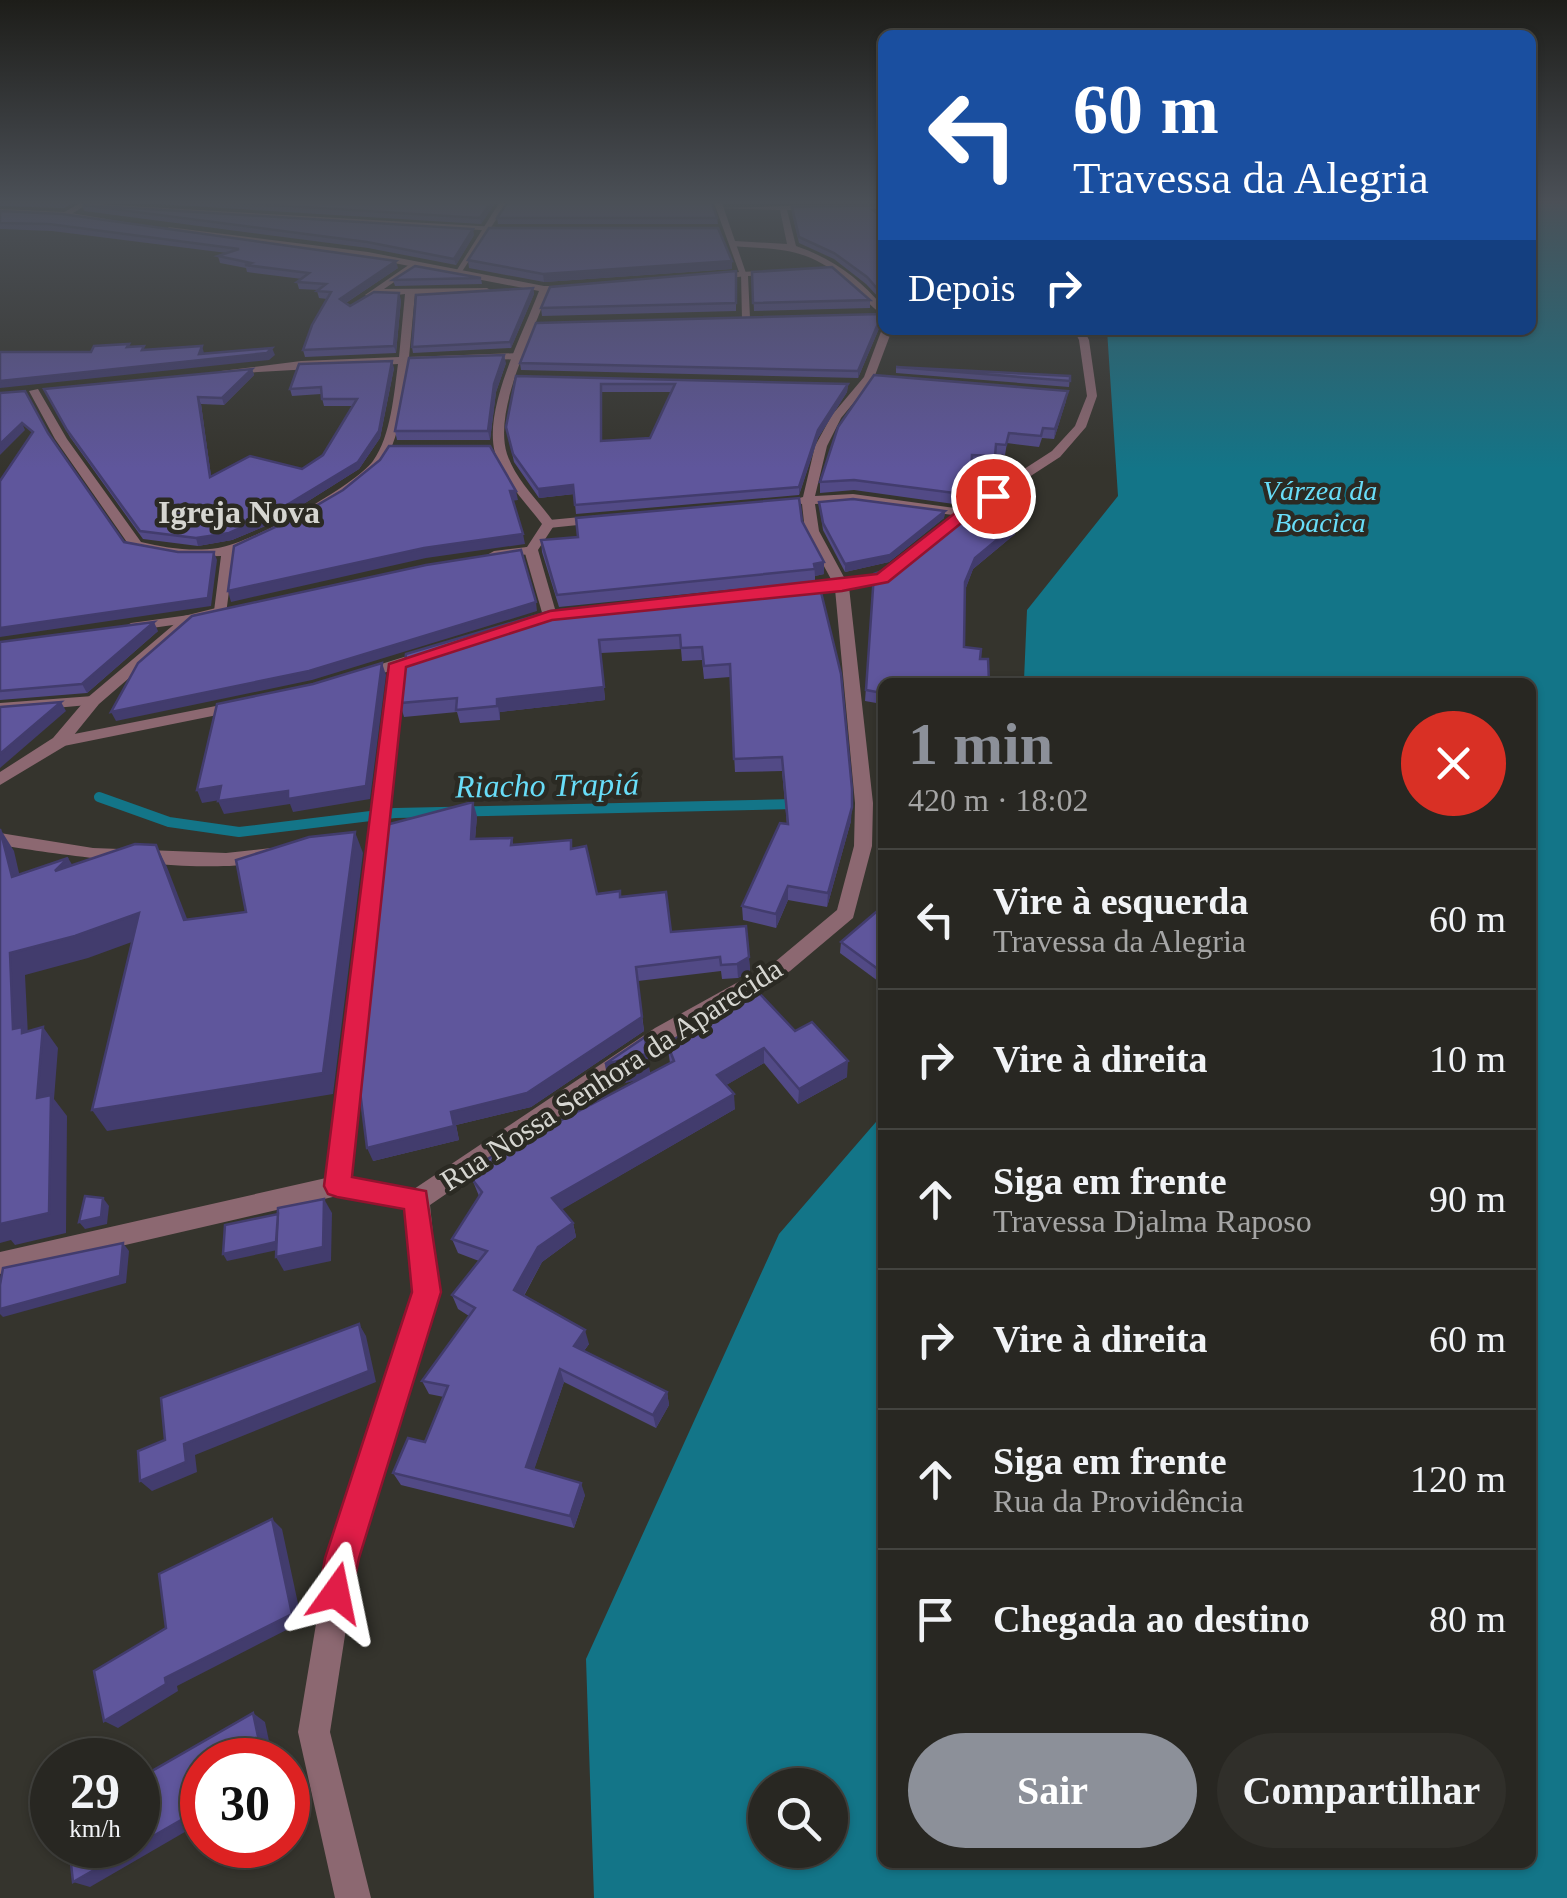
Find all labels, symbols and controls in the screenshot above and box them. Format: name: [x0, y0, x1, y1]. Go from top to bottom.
icon: left: [908, 70, 1038, 200]
text: 60 m: [1073, 71, 1219, 148]
text: Travessa da Alegria: [1073, 153, 1429, 203]
icon: right: [1036, 260, 1091, 315]
text: Depois: [908, 267, 1016, 309]
pin: [951, 454, 1036, 539]
icon: arrive: [966, 469, 1021, 524]
water label: Várzea da Boacica: [1263, 475, 1377, 538]
district label: Igreja Nova: [158, 494, 320, 530]
text: 1 min: [908, 711, 1053, 777]
button: close: [1401, 711, 1506, 816]
water label: Riacho Trapiá: [454, 765, 639, 805]
text: 420 m · 18:02: [908, 782, 1088, 818]
text: Vire à esquerda: [993, 880, 1248, 922]
icon: left: [908, 892, 963, 947]
text: 60 m: [1429, 898, 1506, 940]
text: Travessa da Alegria: [993, 923, 1246, 959]
street label: Rua Nossa Senhora da Aparecida: [434, 951, 788, 1197]
icon: right: [908, 1032, 963, 1087]
text: Vire à direita: [993, 1038, 1208, 1080]
text: 10 m: [1429, 1038, 1506, 1080]
text: Siga em frente: [993, 1160, 1227, 1202]
icon: ahead: [908, 1172, 963, 1227]
text: 90 m: [1429, 1178, 1506, 1220]
text: Travessa Djalma Raposo: [993, 1203, 1312, 1239]
icon: right: [908, 1312, 963, 1367]
text: Vire à direita: [993, 1318, 1208, 1360]
text: 60 m: [1429, 1318, 1506, 1360]
text: Siga em frente: [993, 1440, 1227, 1482]
icon: ahead: [908, 1452, 963, 1507]
text: 120 m: [1410, 1458, 1506, 1500]
text: Rua da Providência: [993, 1483, 1244, 1519]
position arrow: [284, 1541, 388, 1645]
icon: arrive: [908, 1592, 963, 1647]
text: Chegada ao destino: [993, 1598, 1310, 1640]
text: 80 m: [1429, 1598, 1506, 1640]
button: Sair: [908, 1733, 1197, 1848]
button: Compartilhar: [1217, 1733, 1506, 1848]
speed limit sign: 30: [180, 1738, 310, 1868]
text: 29: [70, 1763, 120, 1819]
map controls: [748, 1768, 848, 1868]
button: search: [748, 1768, 848, 1868]
text: km/h: [69, 1815, 121, 1842]

